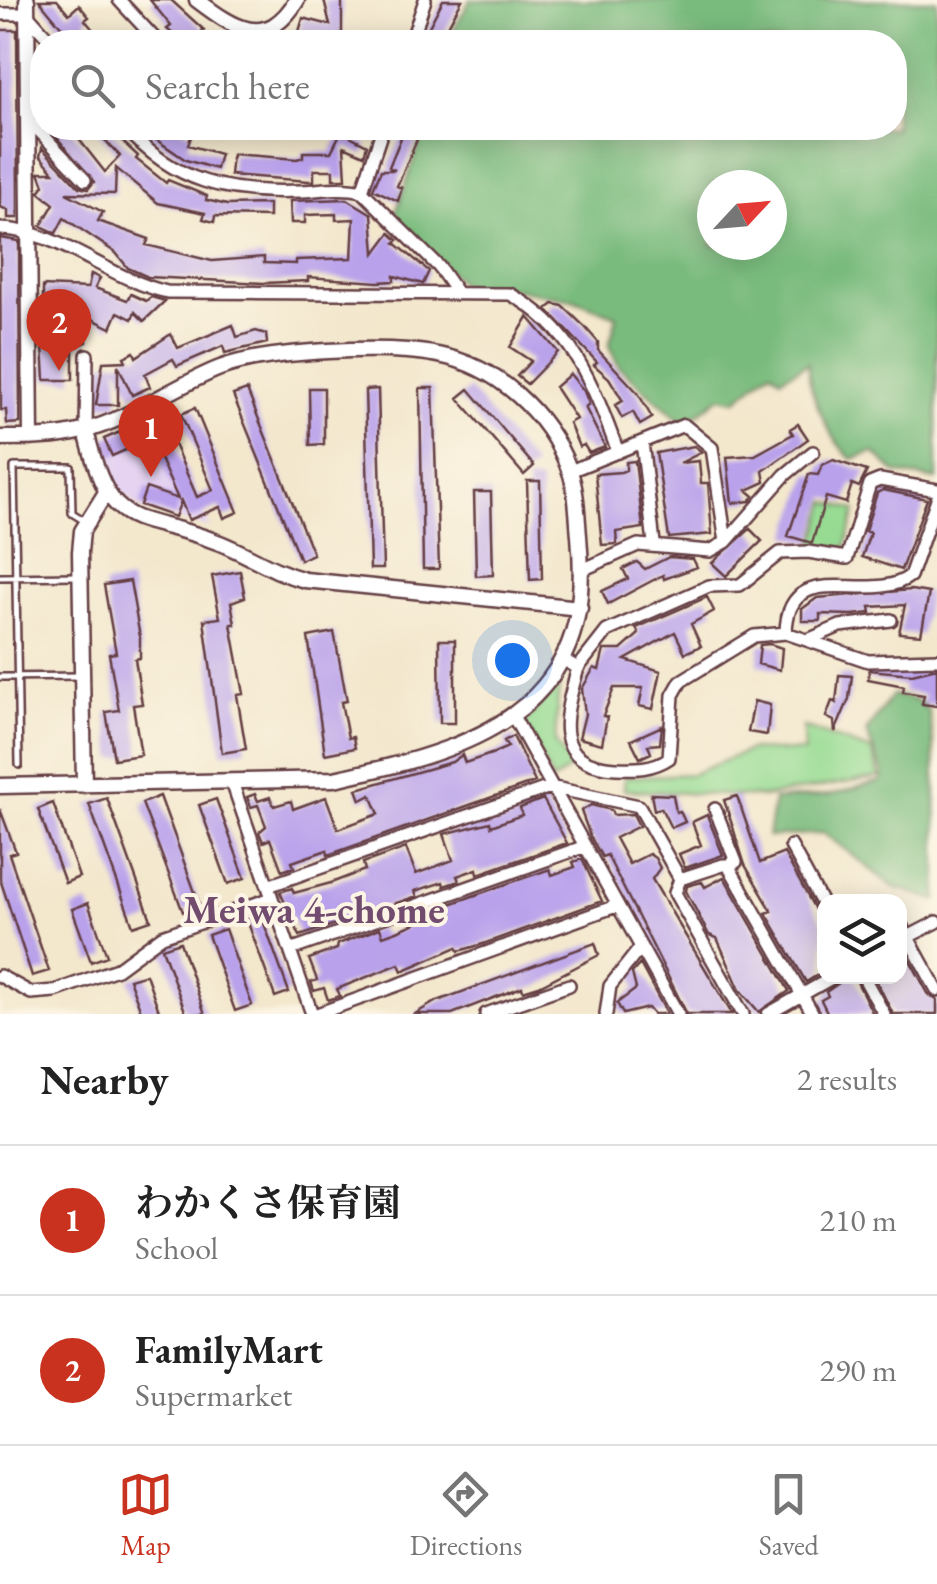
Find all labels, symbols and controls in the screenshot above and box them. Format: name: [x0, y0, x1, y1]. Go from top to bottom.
search box: [30, 30, 907, 140]
icon: search: [65, 58, 120, 113]
text: Search here: [145, 61, 310, 110]
north arrow: [697, 170, 787, 260]
pin: 2: [27, 288, 92, 371]
pin: 1: [118, 394, 184, 477]
your location: [487, 635, 538, 686]
district label: Meiwa 4-chome: [183, 883, 445, 935]
map controls: [817, 894, 907, 984]
button: layers: [817, 894, 907, 984]
text: Nearby: [40, 1052, 169, 1107]
text: 2 results: [797, 1058, 897, 1100]
text: わかくさ保育園: [135, 1178, 401, 1227]
text: 1: [64, 1199, 81, 1241]
text: 210 m: [820, 1199, 897, 1241]
text: School: [135, 1227, 218, 1269]
text: FamilyMart: [135, 1325, 323, 1374]
text: 2: [64, 1349, 81, 1391]
text: 290 m: [820, 1349, 897, 1391]
text: Supermarket: [135, 1374, 292, 1416]
tab: Map: [118, 1467, 173, 1563]
tab: Directions: [410, 1467, 522, 1563]
tab: Saved: [759, 1467, 819, 1563]

